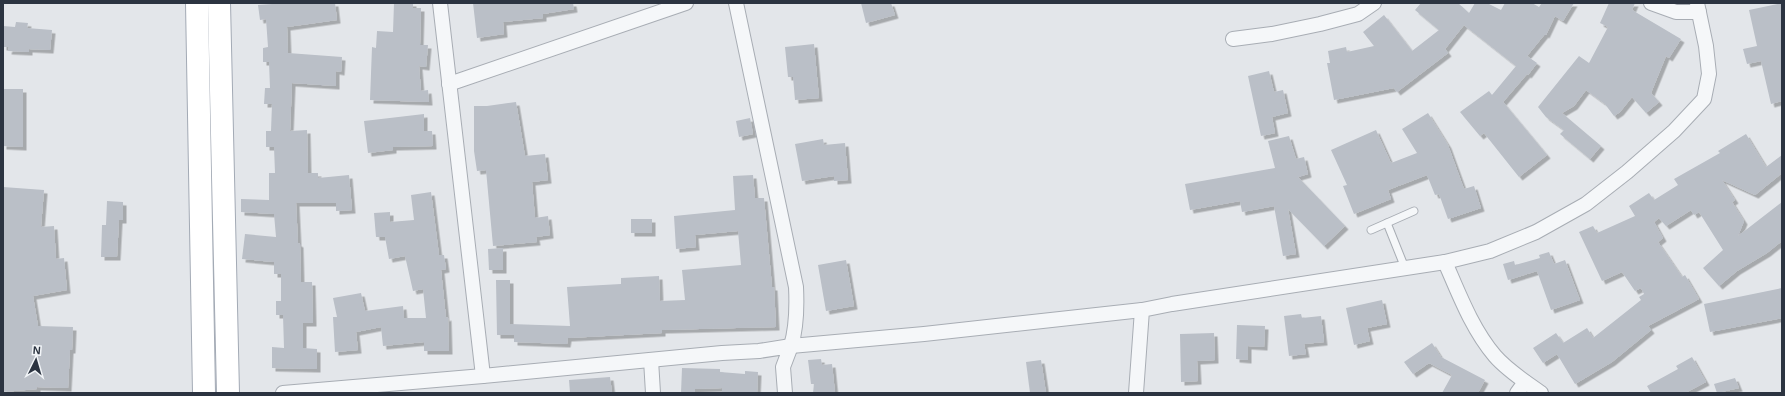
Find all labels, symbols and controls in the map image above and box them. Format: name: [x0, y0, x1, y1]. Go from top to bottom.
north arrow: [16, 340, 56, 380]
text: N: [32, 344, 41, 356]

